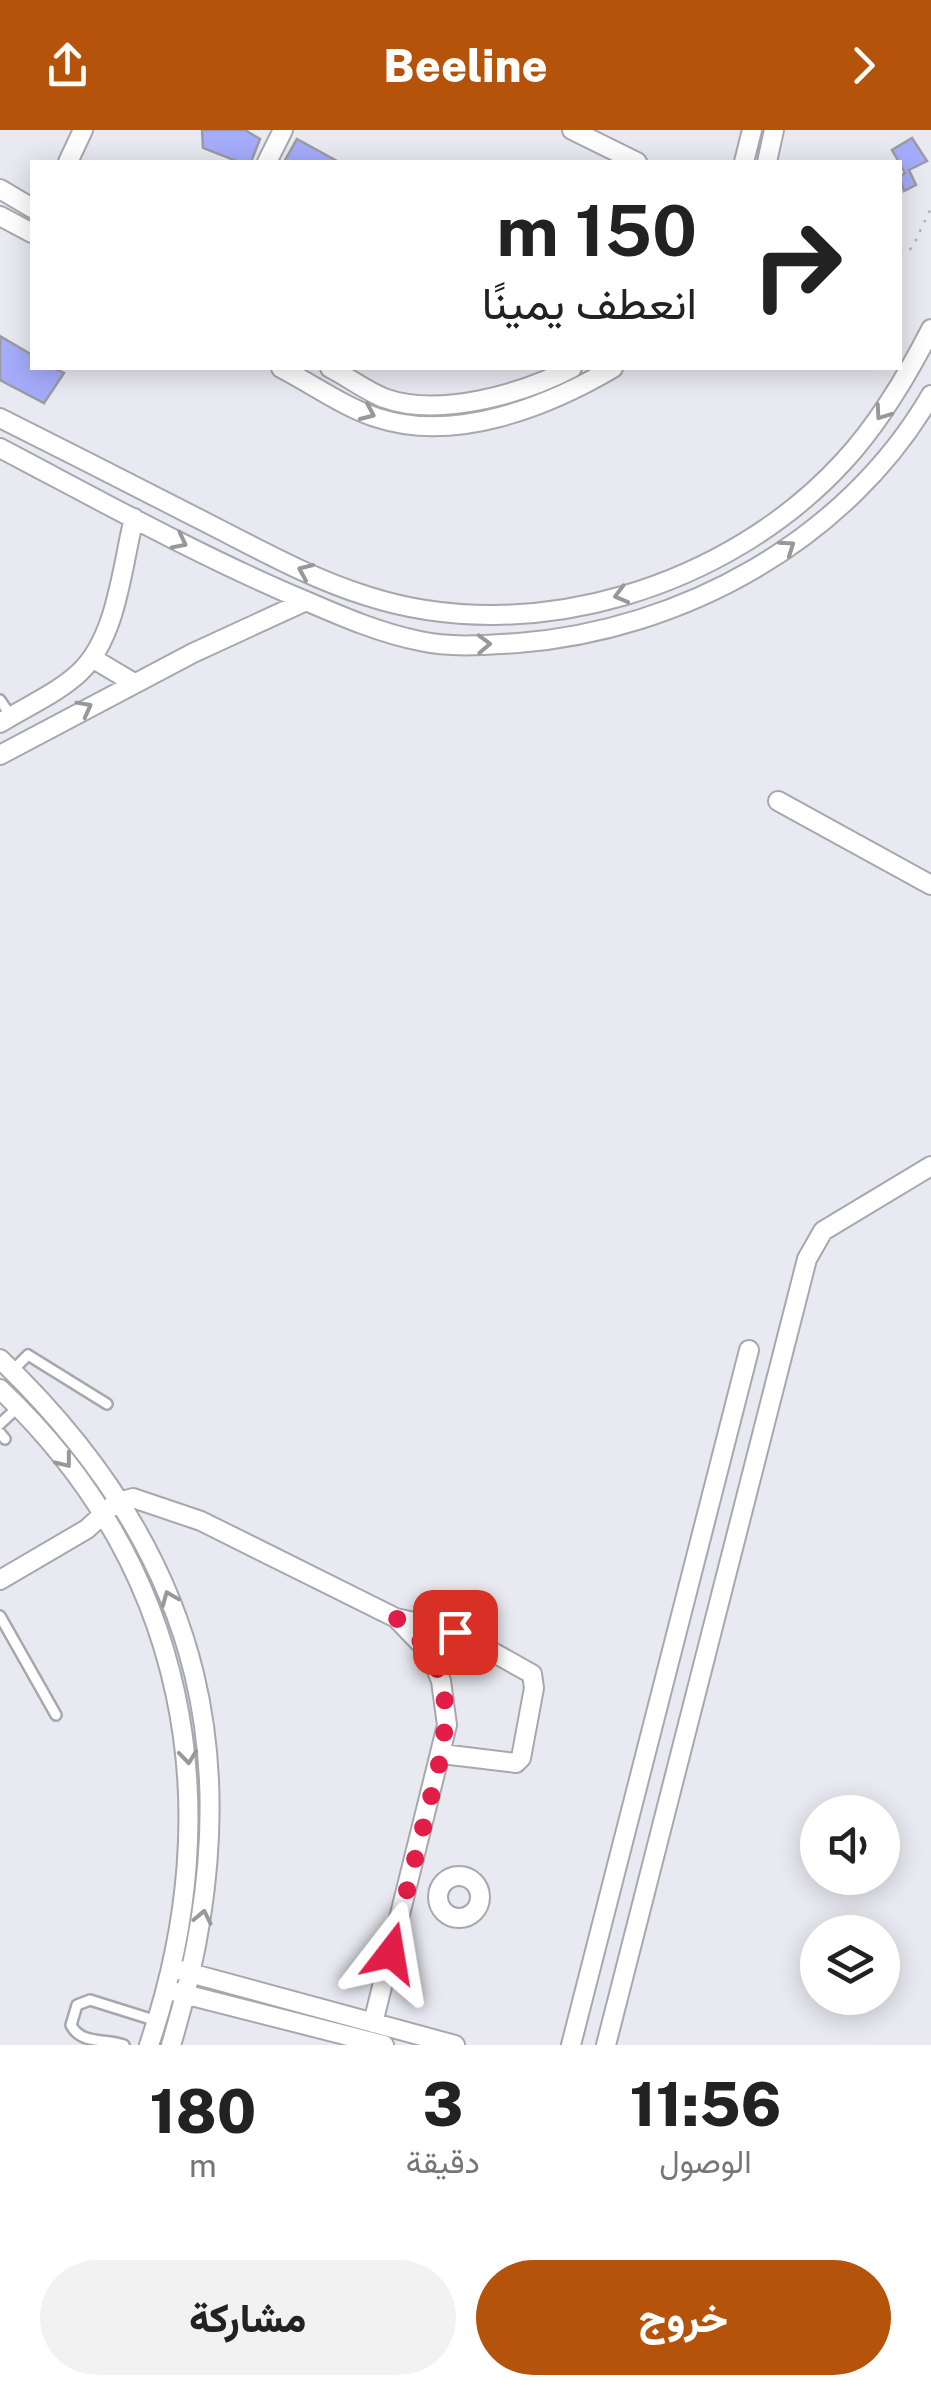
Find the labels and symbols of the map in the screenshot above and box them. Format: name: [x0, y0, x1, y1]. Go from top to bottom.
one-way arrow: [358, 400, 376, 420]
one-way arrow: [876, 402, 894, 420]
one-way arrow: [169, 530, 187, 549]
one-way arrow: [777, 541, 795, 559]
one-way arrow: [297, 563, 315, 583]
one-way arrow: [613, 583, 630, 604]
one-way arrow: [476, 634, 492, 655]
one-way arrow: [75, 701, 93, 721]
one-way arrow: [54, 1449, 71, 1467]
one-way arrow: [161, 1590, 181, 1607]
pin: [413, 1590, 498, 1675]
one-way arrow: [177, 1749, 198, 1765]
position arrow: [339, 1901, 443, 2005]
one-way arrow: [191, 1908, 212, 1925]

